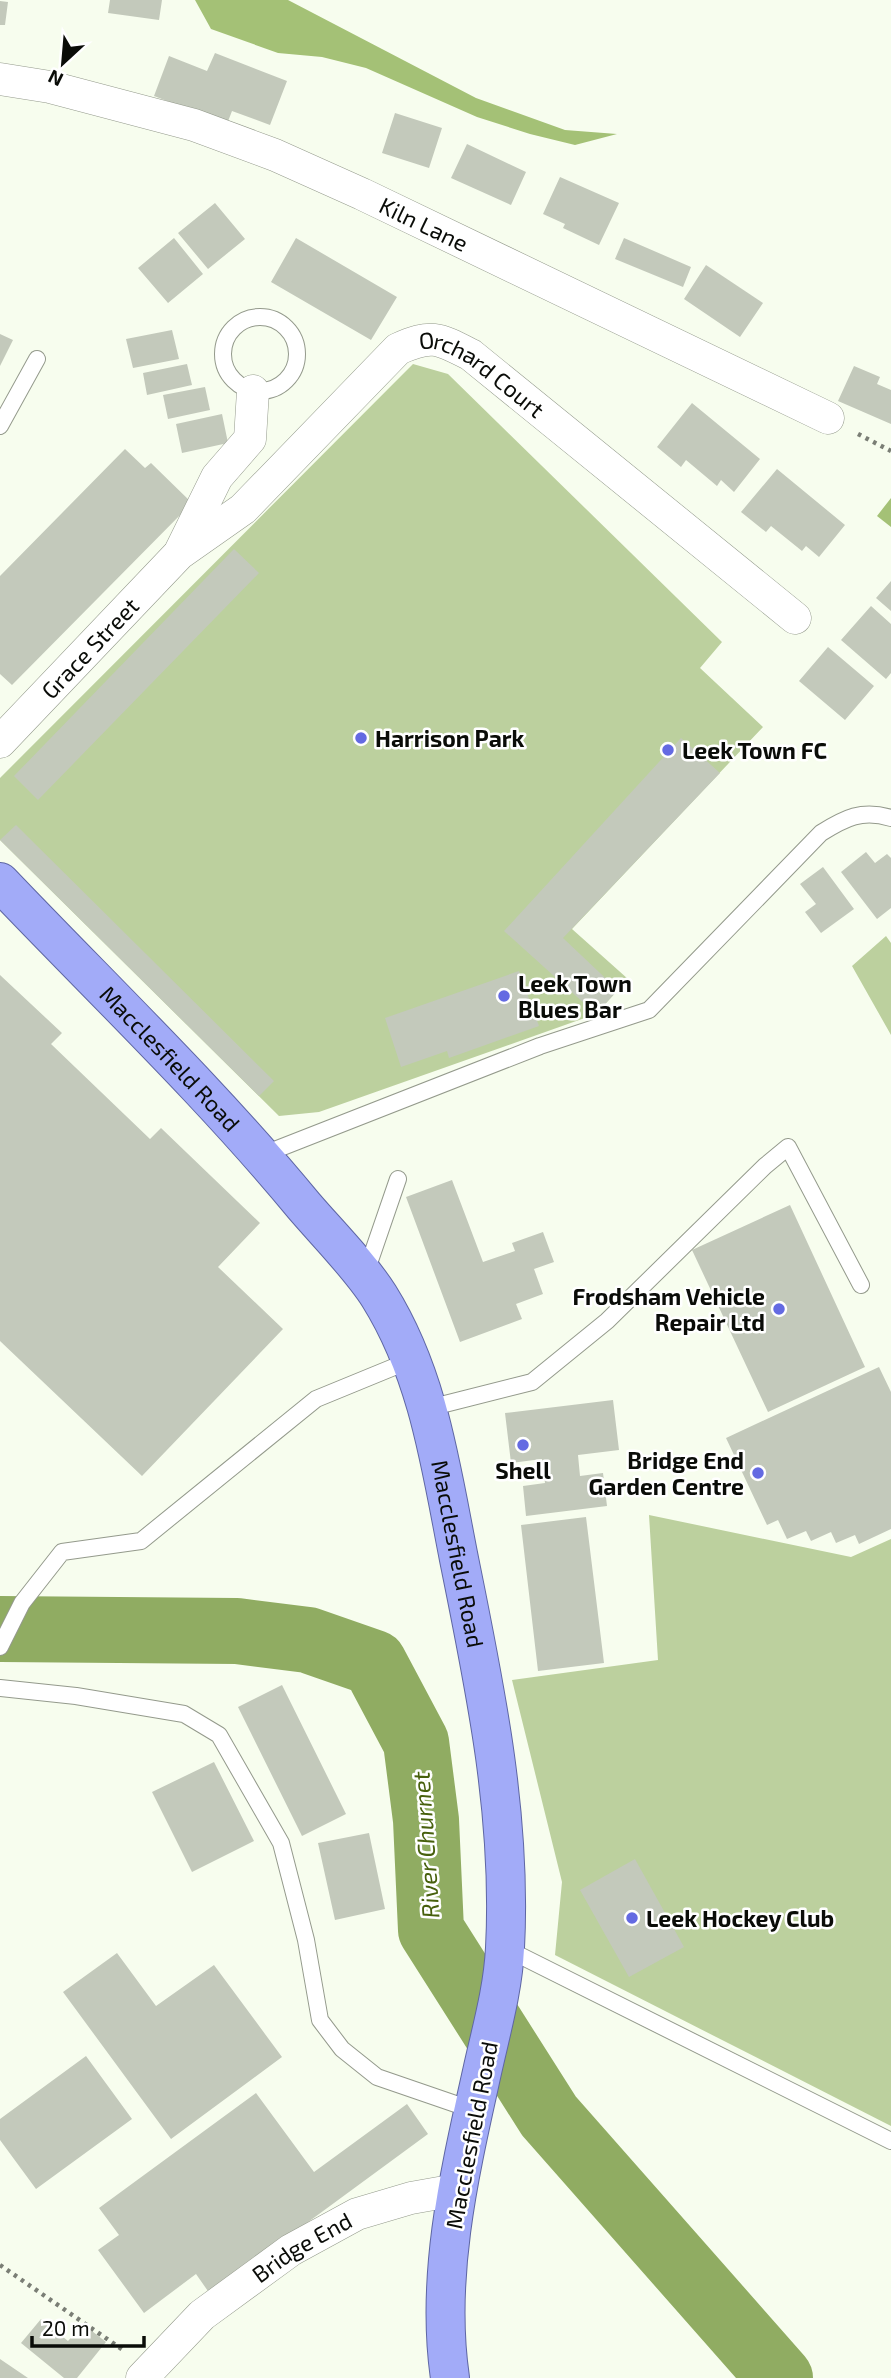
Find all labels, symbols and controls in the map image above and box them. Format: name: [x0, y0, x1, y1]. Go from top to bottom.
north arrow: [28, 28, 98, 98]
text: N: [44, 65, 67, 92]
street label: Kiln Lane: [375, 191, 473, 257]
street label: Orchard Court: [418, 325, 551, 423]
street label: Grace Street: [35, 591, 144, 704]
place label: Harrison Park: [375, 724, 525, 752]
marker: Harrison Park: [353, 730, 369, 746]
place label: Leek Town FC: [682, 736, 827, 764]
marker: Leek Town FC: [660, 742, 676, 758]
place label: Leek Town Blues Bar: [518, 969, 632, 1023]
street label: Macclesfield Road: [94, 980, 246, 1137]
marker: Leek Town Blues Bar: [496, 988, 512, 1004]
place label: Frodsham Vehicle Repair Ltd: [573, 1282, 765, 1336]
marker: Frodsham Vehicle Repair Ltd: [771, 1301, 787, 1317]
marker: Shell: [515, 1437, 531, 1453]
place label: Bridge End Garden Centre: [588, 1446, 744, 1500]
place label: Shell: [495, 1456, 551, 1484]
street label: Macclesfield Road: [426, 1457, 490, 1650]
marker: Bridge End Garden Centre: [750, 1465, 766, 1481]
water label: River Churnet: [405, 1770, 445, 1919]
place label: Leek Hockey Club: [646, 1904, 834, 1932]
marker: Leek Hockey Club: [624, 1910, 640, 1926]
street label: Macclesfield Road: [439, 2039, 503, 2231]
street label: Bridge End: [246, 2206, 356, 2288]
scale bar: [32, 2304, 144, 2348]
text: 20 m: [42, 2315, 90, 2340]

